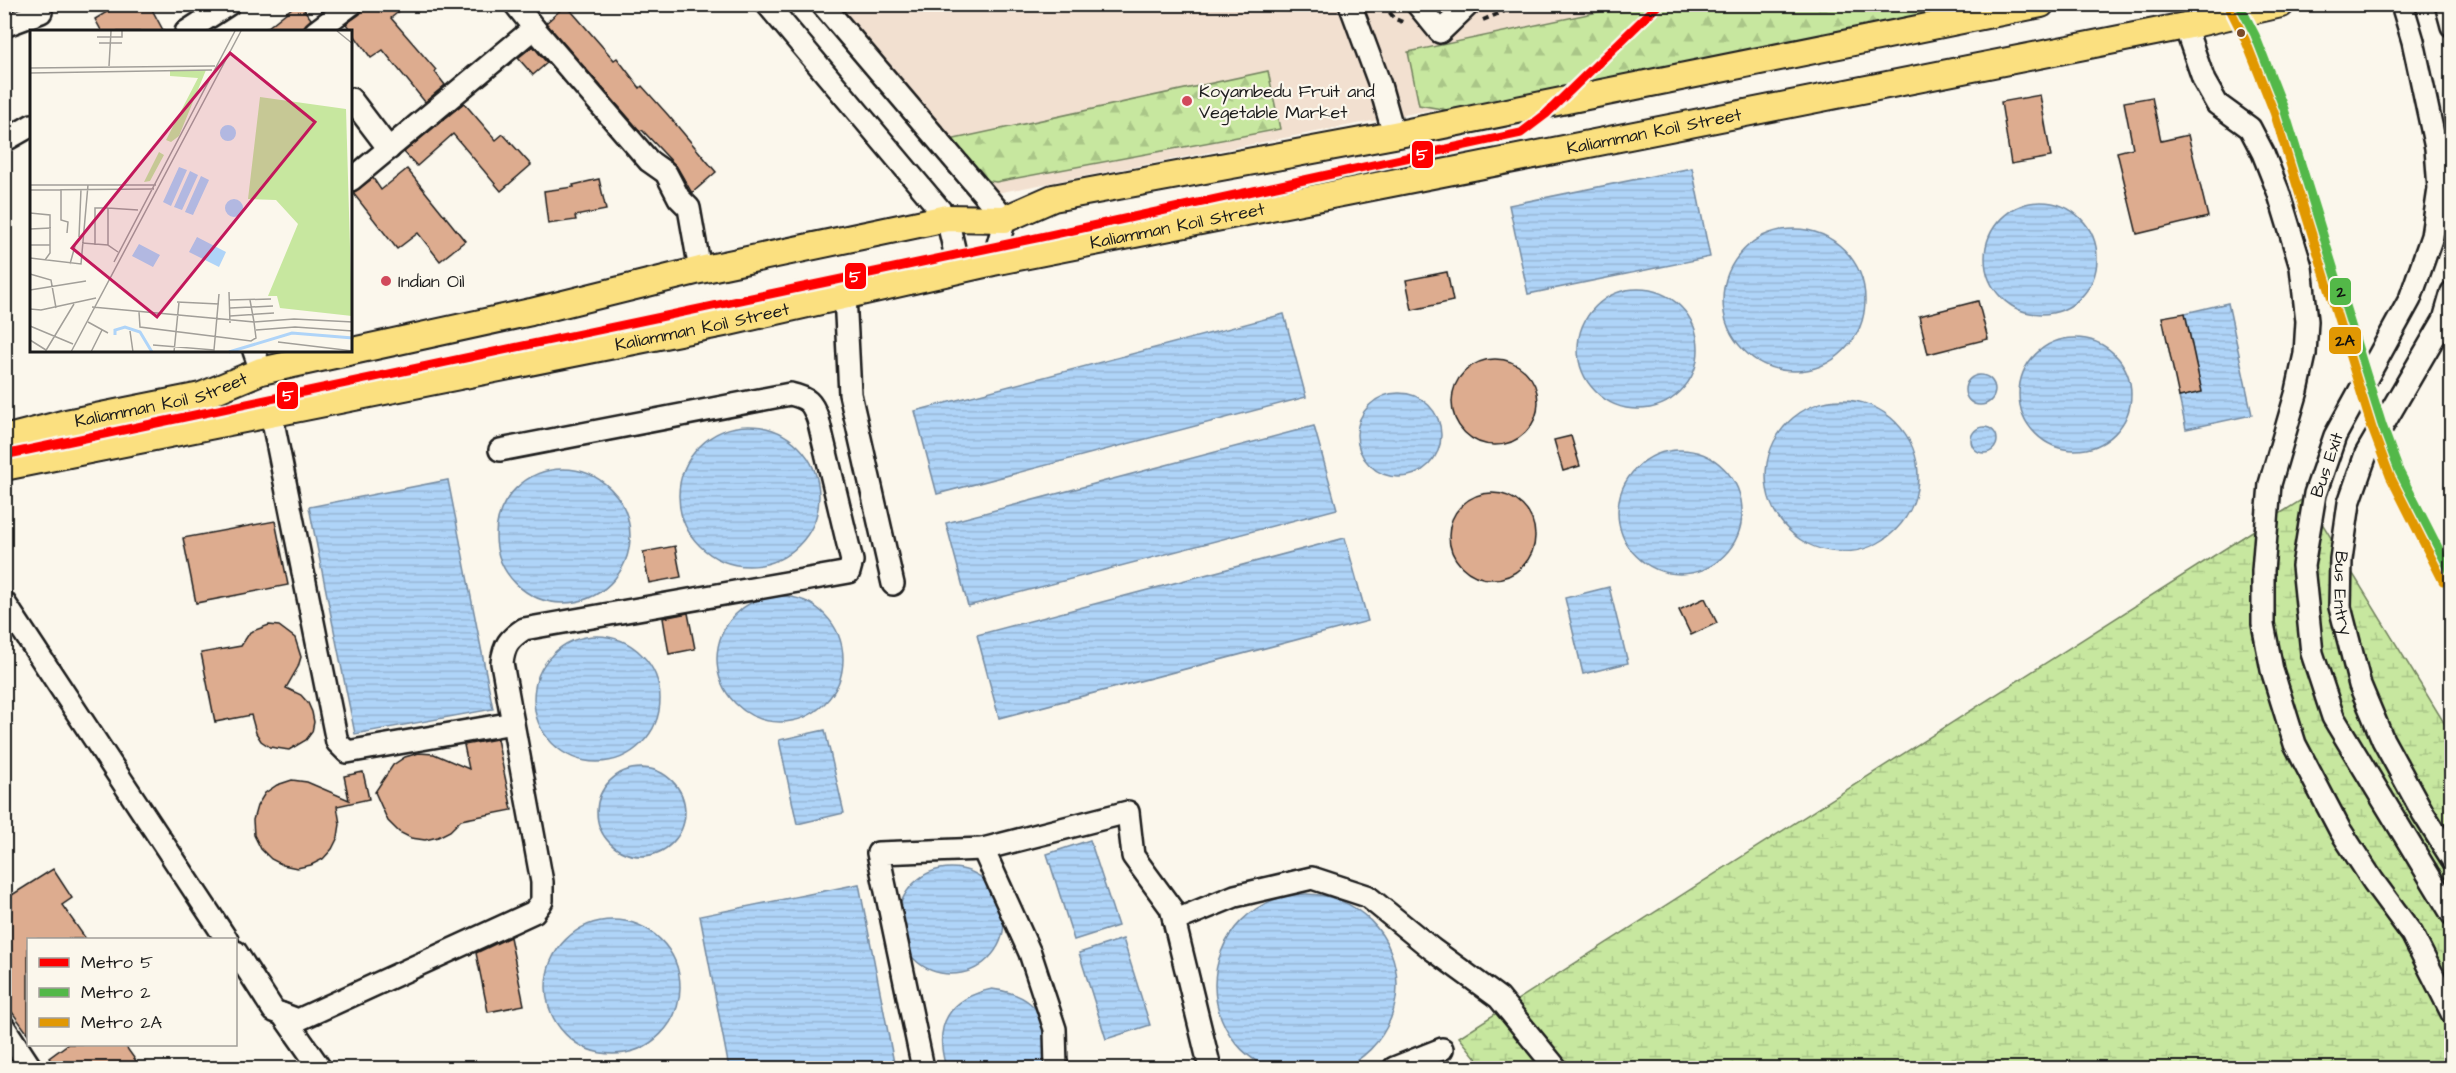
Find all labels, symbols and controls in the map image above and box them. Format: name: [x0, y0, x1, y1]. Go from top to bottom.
unlabelled marker: [2235, 27, 2247, 39]
inset map: [30, 30, 352, 352]
place label: Koyambedu Fruit and Vegetable Market: [1199, 79, 1375, 126]
marker: Koyambedu Fruit and Vegetable Market: [1180, 94, 1194, 108]
street label: Kaliamman Koil Street: [1565, 101, 1744, 161]
line badge: 5: [1411, 140, 1434, 169]
text: 5: [1416, 144, 1428, 166]
street label: Kaliamman Koil Street: [1088, 196, 1268, 255]
line badge: 5: [844, 262, 867, 290]
text: 5: [849, 266, 861, 288]
place label: Indian Oil: [398, 269, 465, 294]
marker: Indian Oil: [379, 274, 393, 288]
line badge: 2: [2329, 277, 2352, 306]
text: 2: [2335, 281, 2346, 303]
street label: Kaliamman Koil Street: [613, 296, 792, 357]
line badge: 2A: [2328, 326, 2362, 355]
text: 2A: [2334, 330, 2355, 352]
street label: Kaliamman Koil Street: [73, 365, 252, 433]
line badge: 5: [276, 381, 299, 410]
text: 5: [282, 385, 294, 407]
street label: Bus Exit: [2304, 428, 2350, 501]
street label: Bus Entry: [2327, 549, 2359, 638]
legend: [27, 938, 237, 1046]
text: Metro 5: [81, 950, 153, 975]
text: Metro 2: [81, 980, 151, 1005]
text: Metro 2A: [81, 1010, 162, 1035]

